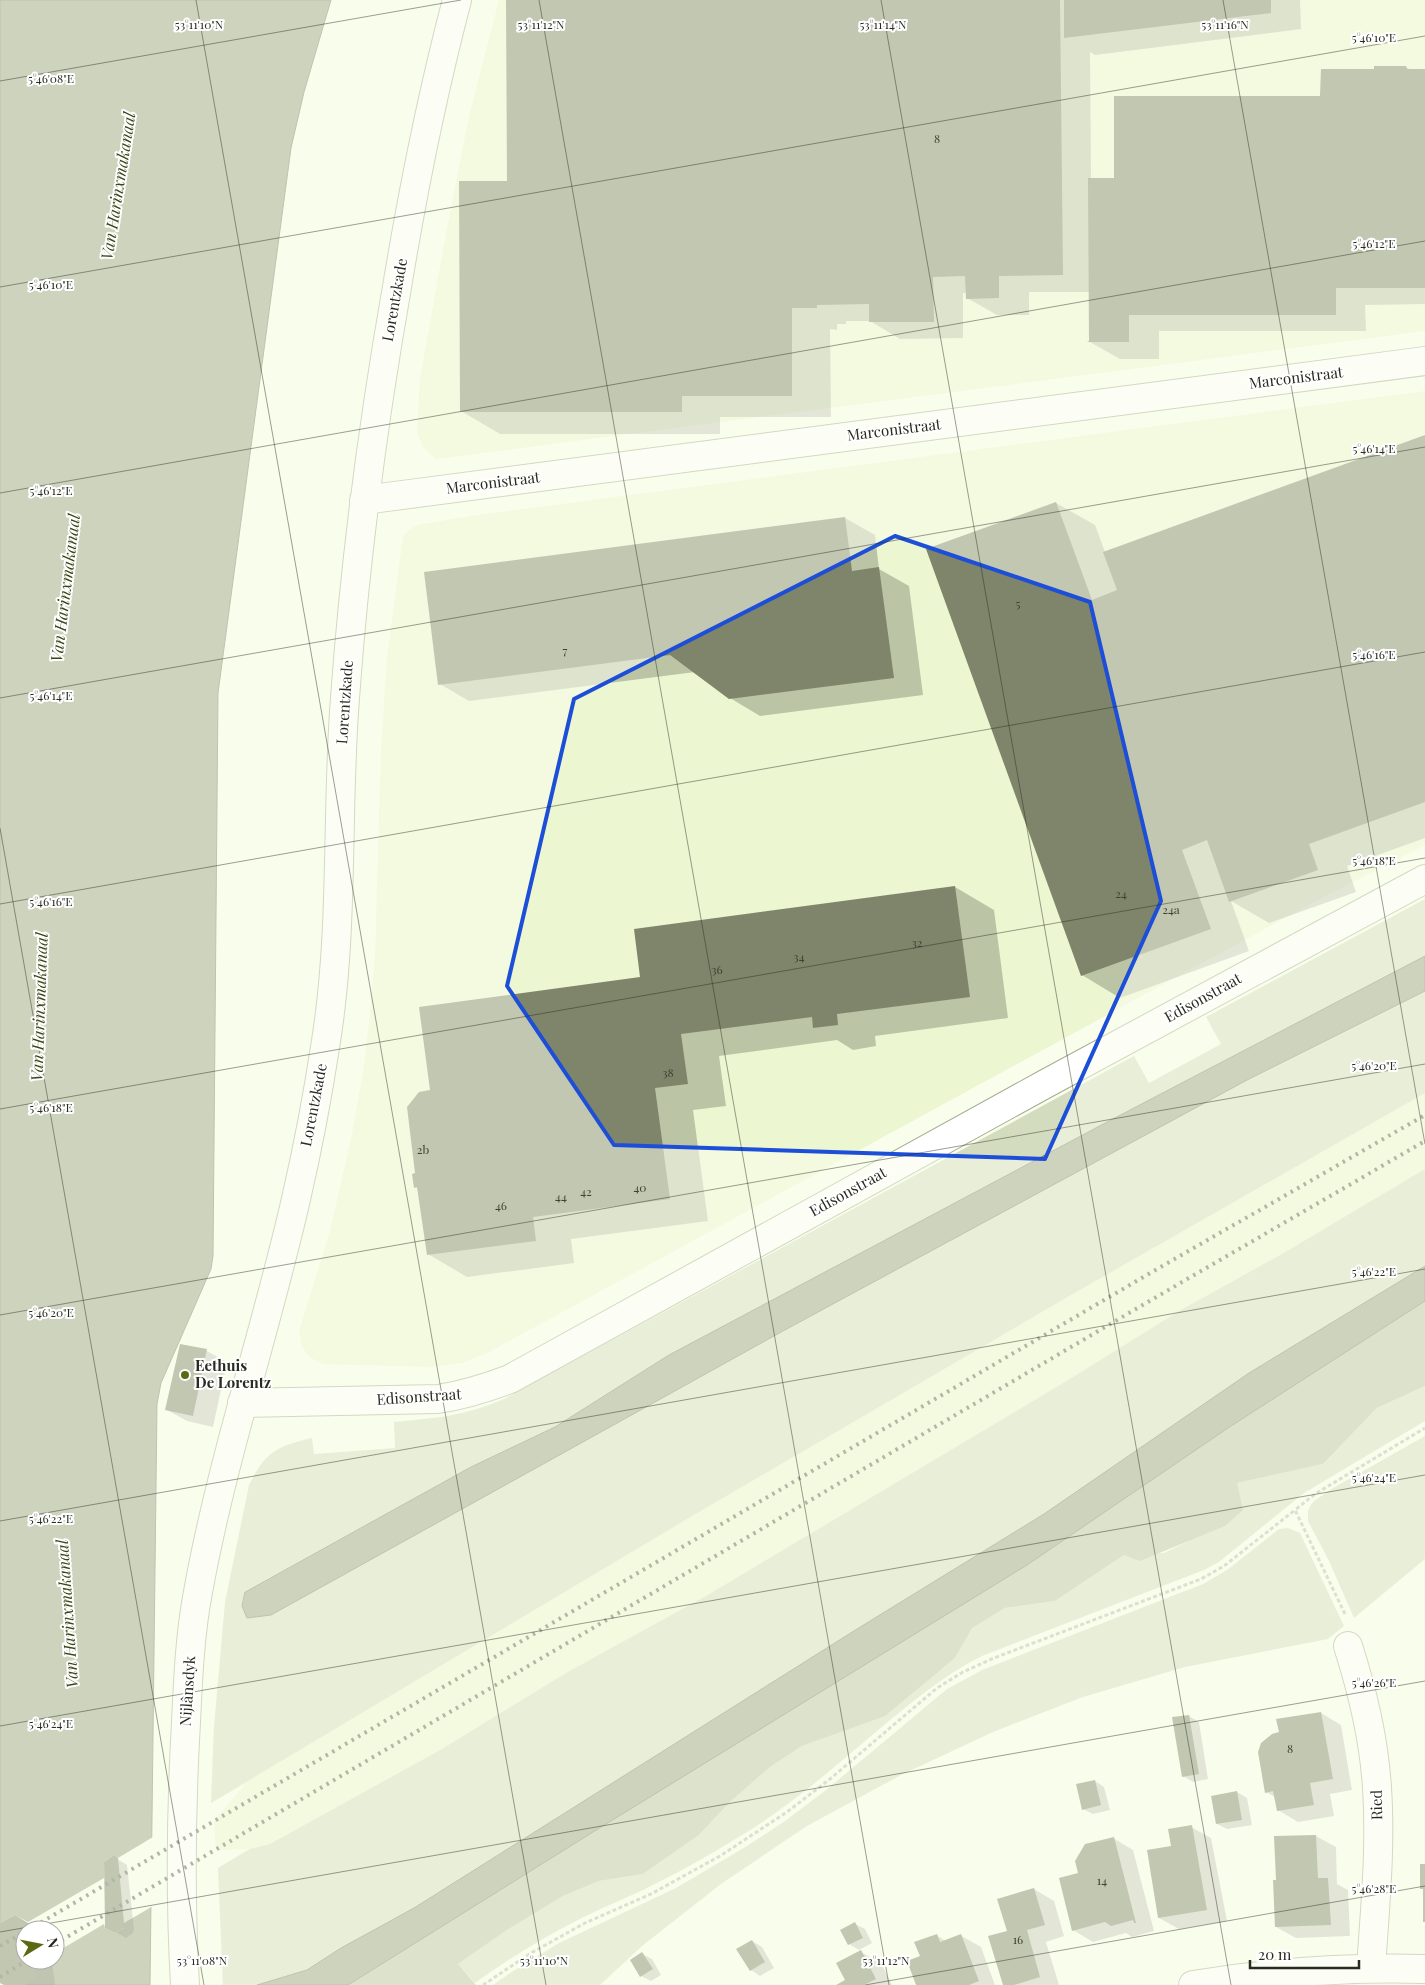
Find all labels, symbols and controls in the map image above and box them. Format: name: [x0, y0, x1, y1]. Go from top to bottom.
text: 53°11'10"N: [175, 16, 224, 32]
text: 53°11'12"N: [517, 16, 565, 32]
text: 53°11'14"N: [859, 16, 907, 32]
text: 53°11'16"N: [1201, 16, 1249, 32]
text: 5°46'10"E: [1352, 29, 1396, 45]
text: 5°46'08"E: [28, 70, 74, 86]
water label: Van Harinxmakanaal: [95, 110, 140, 261]
house number: 8: [934, 130, 940, 146]
text: 5°46'12"E: [1353, 235, 1395, 251]
street label: Lorentzkade: [377, 257, 411, 343]
text: 5°46'10"E: [29, 276, 73, 292]
street label: Marconistraat: [1248, 361, 1345, 393]
street label: Marconistraat: [846, 413, 943, 445]
text: 5°46'14"E: [1353, 440, 1395, 456]
street label: Marconistraat: [445, 466, 542, 498]
text: 5°46'12"E: [30, 482, 72, 498]
water label: Van Harinxmakanaal: [45, 512, 84, 663]
house number: 5: [1016, 595, 1021, 611]
house number: 7: [563, 642, 568, 658]
text: 5°46'16"E: [1352, 646, 1396, 662]
street label: Lorentzkade: [331, 659, 357, 745]
text: 5°46'14"E: [30, 687, 72, 703]
text: 5°46'18"E: [1352, 852, 1396, 868]
house number: 24: [1115, 885, 1127, 901]
text: 5°46'16"E: [29, 893, 73, 909]
house number: 24a: [1162, 901, 1180, 917]
water label: Van Harinxmakanaal: [25, 932, 52, 1082]
house number: 32: [911, 934, 923, 950]
house number: 34: [793, 948, 805, 964]
house number: 36: [711, 961, 723, 977]
street label: Edisonstraat: [1160, 967, 1245, 1026]
text: 5°46'20"E: [1351, 1057, 1397, 1073]
street label: Lorentzkade: [295, 1062, 331, 1148]
house number: 38: [662, 1064, 674, 1080]
text: 5°46'18"E: [29, 1099, 73, 1115]
house number: 2b: [417, 1141, 429, 1157]
street label: Edisonstraat: [805, 1161, 890, 1220]
house number: 40: [633, 1179, 647, 1195]
house number: 42: [580, 1183, 592, 1199]
house number: 44: [555, 1188, 567, 1204]
house number: 46: [495, 1197, 507, 1213]
text: 5°46'22"E: [1352, 1263, 1396, 1279]
text: 5°46'20"E: [28, 1304, 74, 1320]
place label: Eethuis De Lorentz: [195, 1355, 271, 1392]
marker: Eethuis De Lorentz: [179, 1369, 191, 1381]
street label: Edisonstraat: [376, 1383, 463, 1409]
text: 5°46'24"E: [1352, 1469, 1396, 1485]
text: 5°46'22"E: [29, 1510, 73, 1526]
water label: Van Harinxmakanaal: [51, 1539, 82, 1689]
street label: Nijlânsdyk: [175, 1654, 199, 1727]
text: 5°46'26"E: [1352, 1674, 1396, 1690]
text: 5°46'24"E: [29, 1715, 73, 1731]
house number: 8: [1287, 1740, 1293, 1756]
street label: Ried: [1366, 1789, 1386, 1820]
house number: 14: [1097, 1872, 1107, 1888]
text: 5°46'28"E: [1352, 1880, 1396, 1896]
north arrow: [15, 1920, 65, 1970]
house number: 16: [1013, 1931, 1023, 1947]
text: N: [43, 1936, 64, 1949]
scale bar: [1250, 1938, 1359, 1970]
text: 20 m: [1258, 1944, 1292, 1964]
text: 53°11'08"N: [177, 1952, 228, 1968]
text: 53°11'10"N: [520, 1952, 569, 1968]
text: 53°11'12"N: [862, 1952, 910, 1968]

